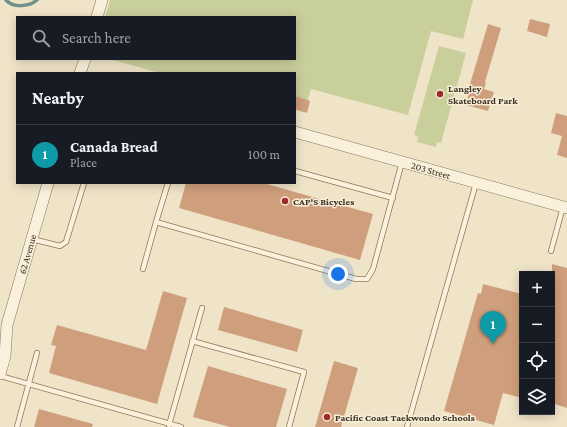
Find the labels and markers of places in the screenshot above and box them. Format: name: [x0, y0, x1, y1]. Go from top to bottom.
place label: Langley Skateboard Park: [448, 83, 518, 106]
marker: Langley Skateboard Park: [435, 89, 445, 99]
marker: CAP'S Bicycles: [280, 196, 290, 206]
place label: CAP'S Bicycles: [293, 196, 354, 207]
pin: 1: [480, 311, 506, 344]
marker: Pacific Coast Taekwondo Schools: [322, 412, 332, 422]
place label: Pacific Coast Taekwondo Schools: [335, 412, 475, 423]

